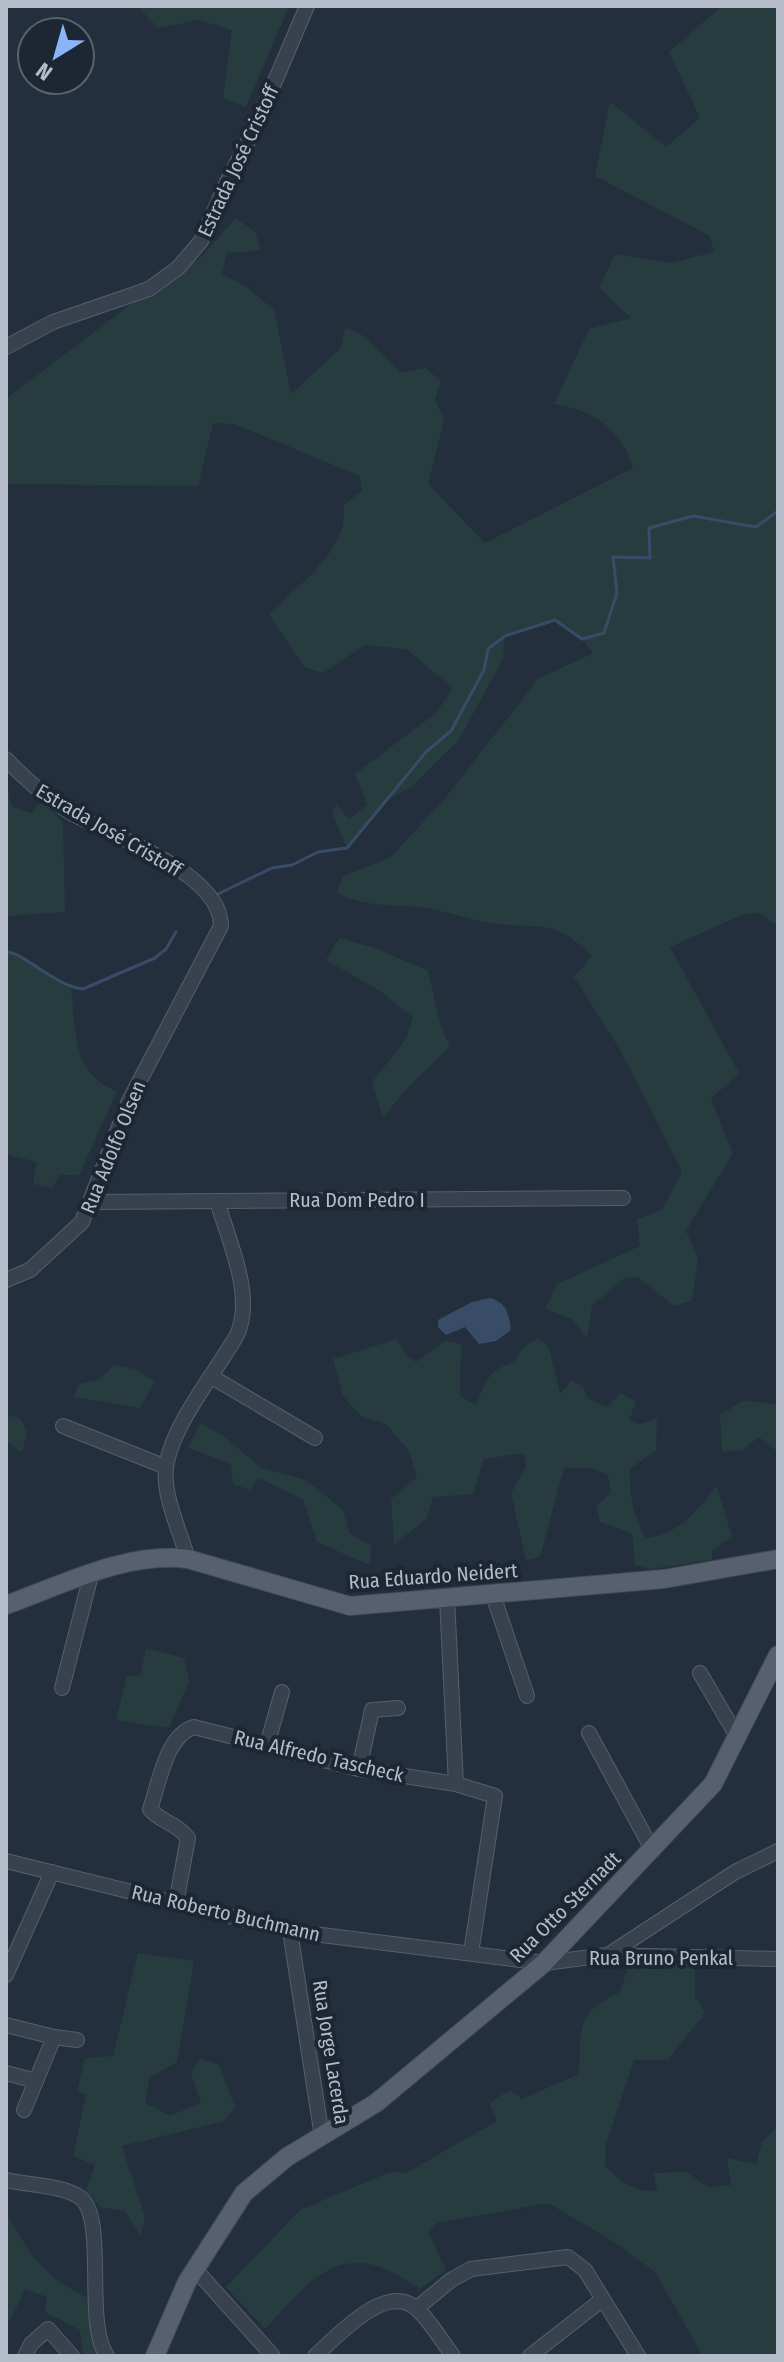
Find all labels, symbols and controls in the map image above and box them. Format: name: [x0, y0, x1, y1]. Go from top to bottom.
north arrow: [16, 16, 96, 96]
text: N: [31, 57, 58, 86]
street label: Estrada José Cristoff: [192, 80, 284, 241]
street label: Estrada José Cristoff: [32, 779, 188, 882]
street label: Rua Adolfo Olsen: [75, 1077, 151, 1217]
street label: Rua Dom Pedro I: [289, 1188, 425, 1212]
street label: Rua Eduardo Neidert: [348, 1558, 519, 1594]
street label: Rua Alfredo Tascheck: [232, 1725, 407, 1787]
street label: Rua Otto Sternadt: [505, 1846, 626, 1967]
street label: Rua Roberto Buchmann: [129, 1880, 323, 1946]
street label: Rua Bruno Penkal: [589, 1946, 733, 1970]
street label: Rua Jorge Lacerda: [308, 1978, 354, 2126]

